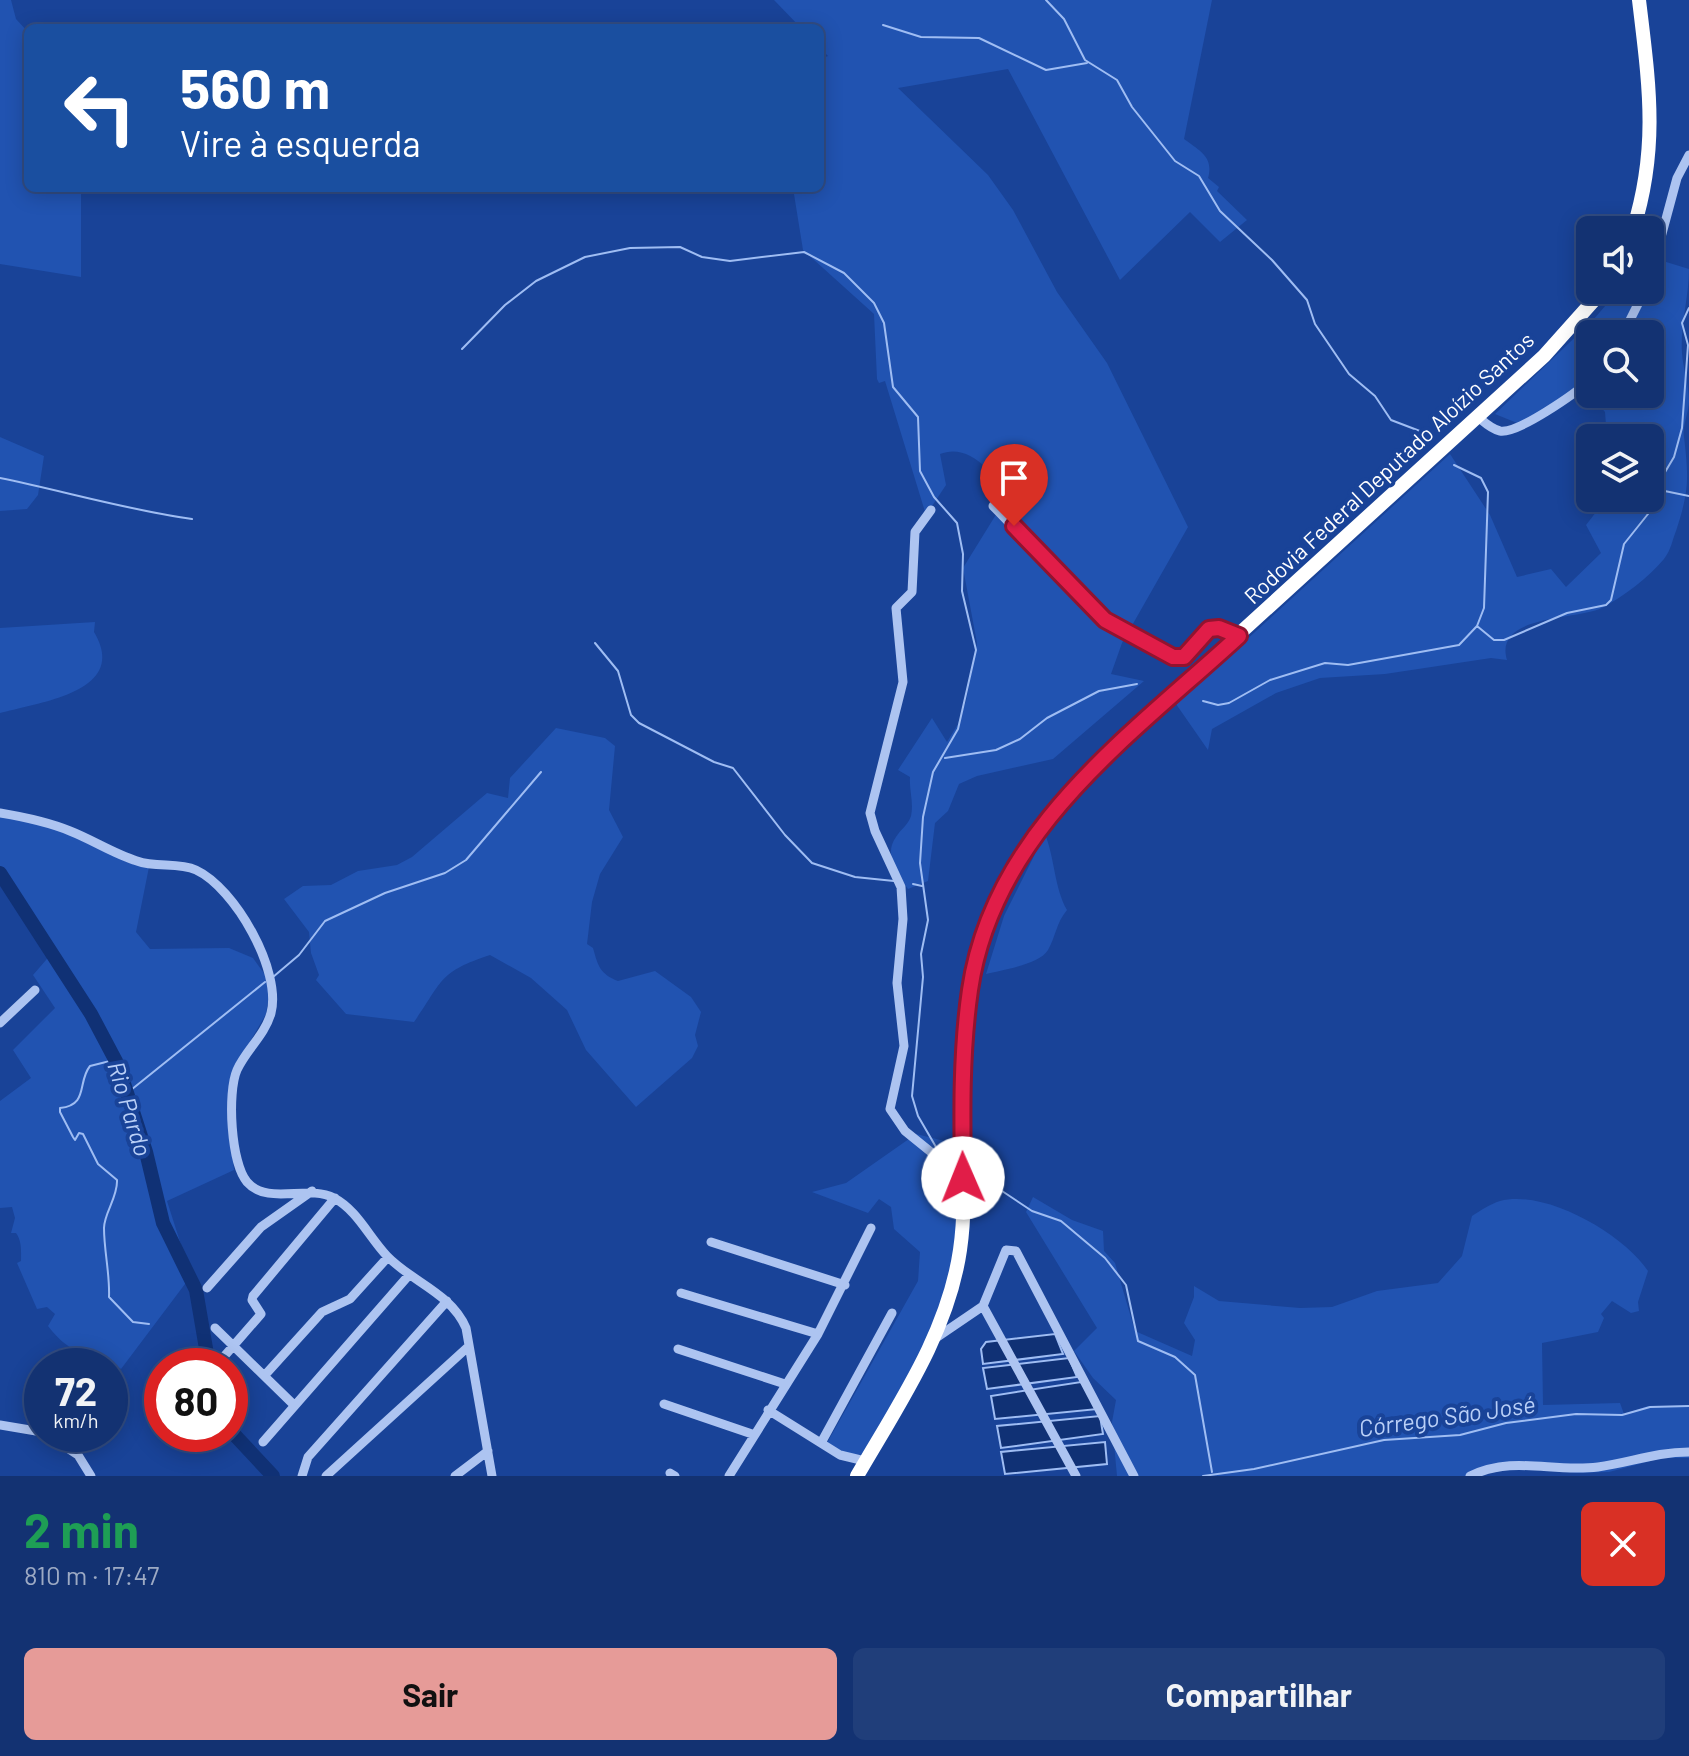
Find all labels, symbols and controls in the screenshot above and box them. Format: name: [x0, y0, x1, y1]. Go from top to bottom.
text: 560 m: [180, 53, 330, 120]
icon: left: [48, 56, 152, 160]
text: Vire à esquerda: [180, 121, 421, 164]
map controls: [1576, 216, 1664, 512]
button: sound: [1576, 216, 1664, 304]
button: search: [1576, 320, 1664, 408]
street label: Rodovia Federal Deputado Aloízio Santos: [1238, 326, 1538, 609]
button: layers: [1576, 424, 1664, 512]
pin: [980, 444, 1048, 526]
icon: arrive: [992, 456, 1036, 500]
water label: Rio Pardo: [102, 1058, 159, 1159]
position arrow: [921, 1136, 1005, 1220]
speed limit sign: 80: [144, 1348, 248, 1452]
text: 72: [55, 1366, 97, 1414]
water label: Córrego São José: [1357, 1389, 1537, 1442]
text: km/h: [53, 1408, 99, 1432]
text: 2 min: [24, 1500, 139, 1558]
button: close: [1581, 1502, 1665, 1586]
text: 810 m · 17:47: [24, 1559, 159, 1590]
button: Sair: [24, 1648, 837, 1740]
button: Compartilhar: [853, 1648, 1665, 1740]

